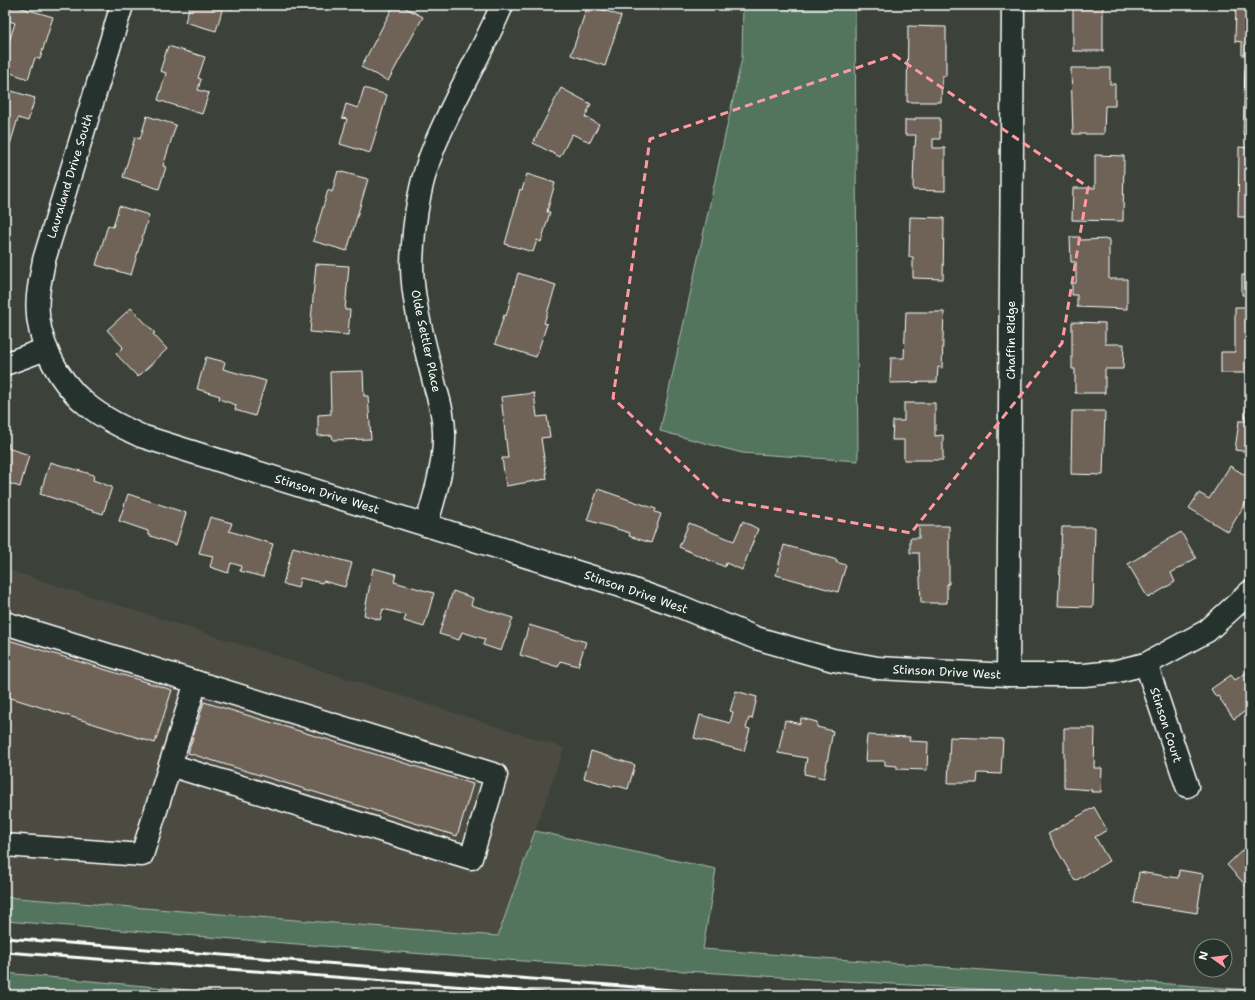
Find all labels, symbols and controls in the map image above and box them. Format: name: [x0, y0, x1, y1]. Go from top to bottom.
street label: Lauraland Drive South: [43, 112, 97, 240]
street label: Olde Settler Place: [407, 288, 445, 394]
street label: Chaffin Ridge: [1003, 300, 1019, 379]
street label: Stinson Drive West: [273, 470, 381, 518]
street label: Stinson Drive West: [582, 567, 690, 617]
street label: Stinson Drive West: [892, 661, 1002, 683]
street label: Stinson Court: [1146, 685, 1186, 765]
north arrow: [1193, 938, 1233, 978]
text: N: [1195, 949, 1212, 962]

